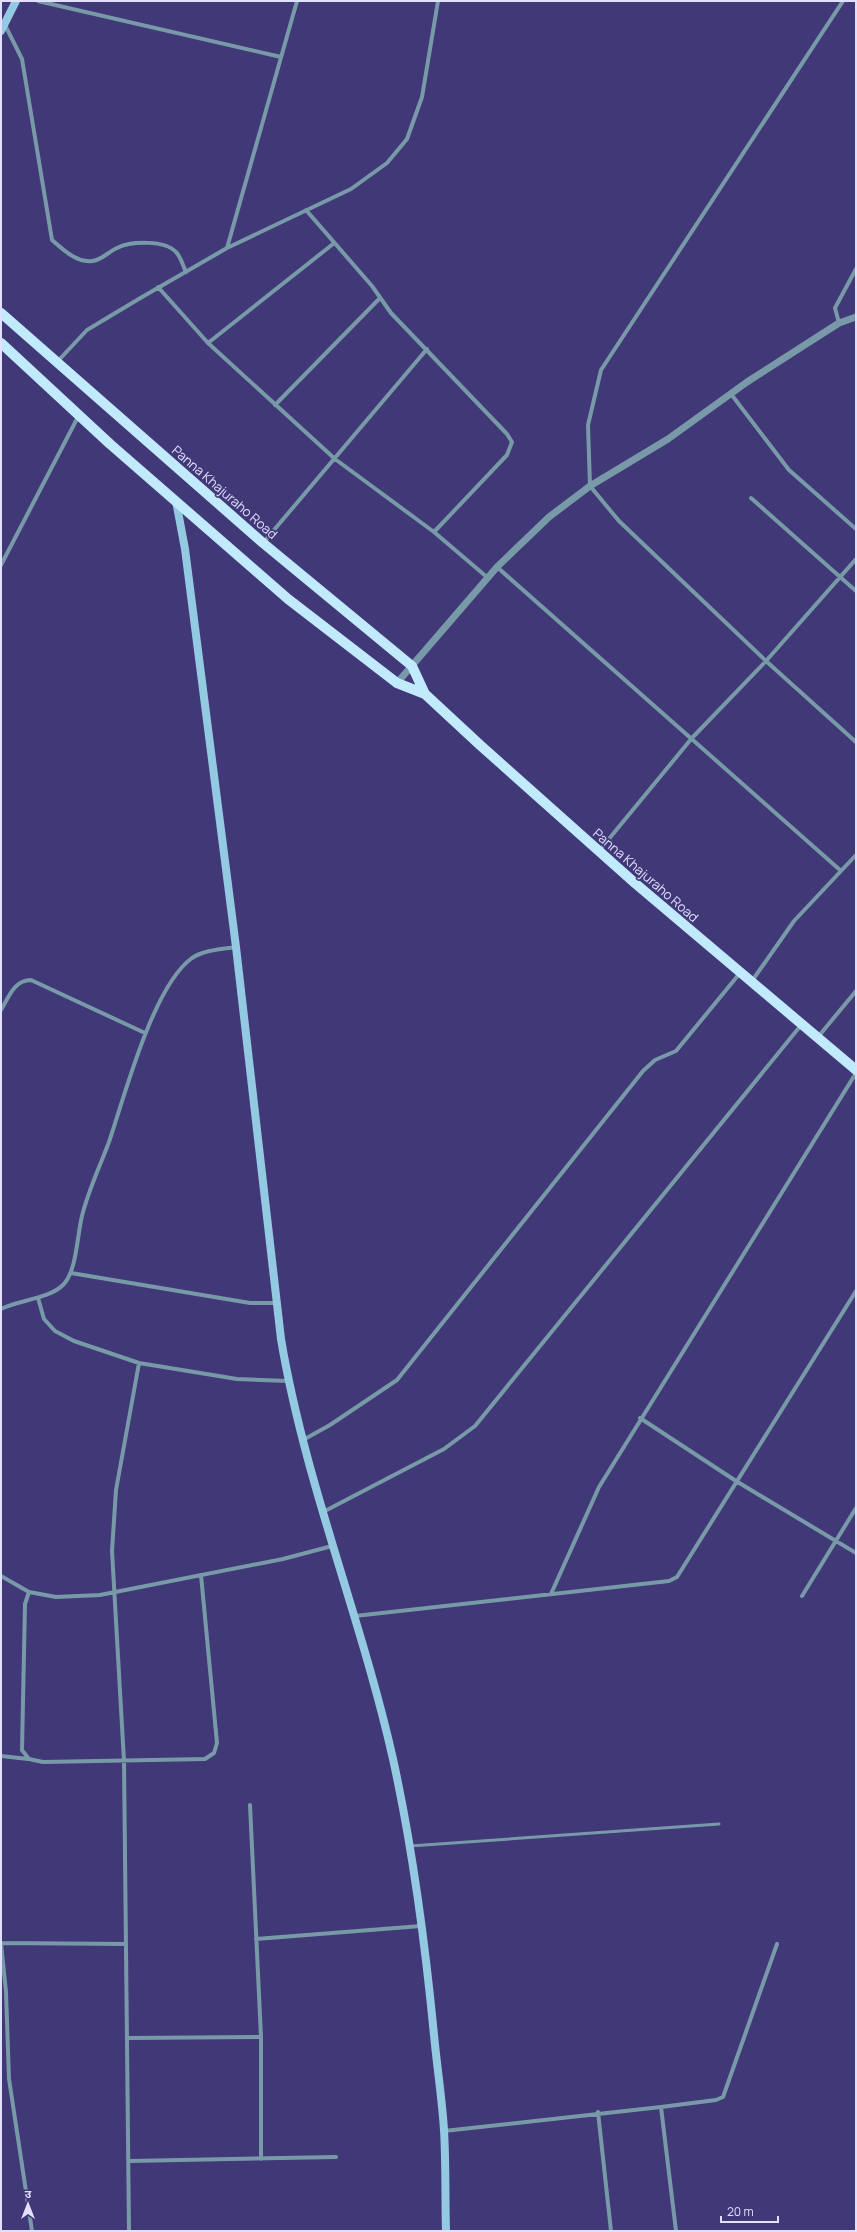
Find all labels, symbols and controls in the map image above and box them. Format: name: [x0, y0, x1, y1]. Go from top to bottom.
street label: Panna Khajuraho Road: [168, 441, 282, 543]
street label: Panna Khajuraho Road: [589, 824, 703, 926]
north arrow: [8, 2184, 48, 2224]
text: उ: [25, 2186, 32, 2201]
scale bar: [721, 2198, 778, 2224]
text: 20 m: [727, 2203, 754, 2220]

